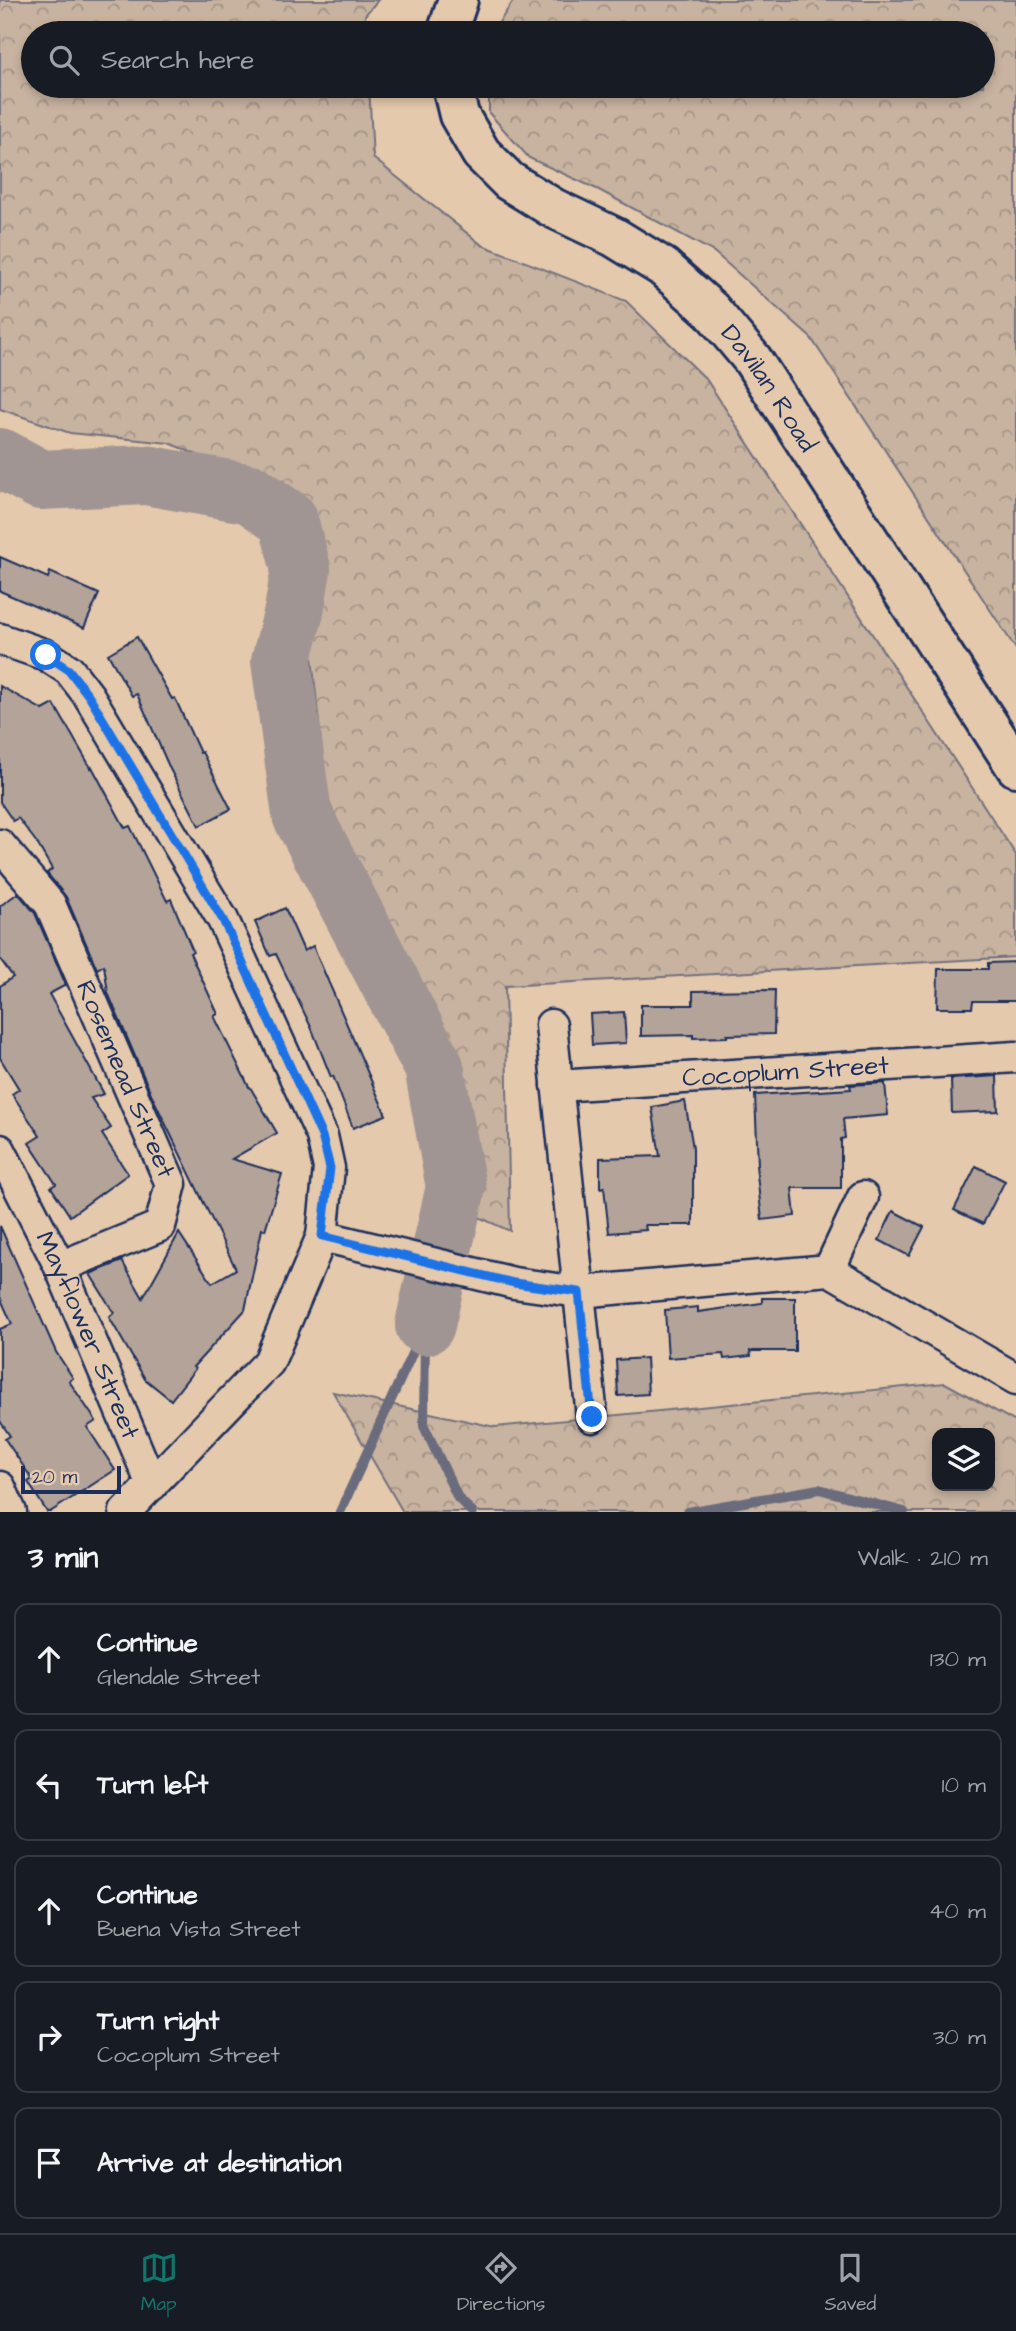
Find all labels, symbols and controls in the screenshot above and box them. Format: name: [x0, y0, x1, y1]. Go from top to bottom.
search box: [21, 21, 995, 98]
icon: search: [45, 41, 83, 79]
text: Search here: [101, 42, 254, 78]
street label: Davilan Road: [712, 317, 826, 459]
route start: [30, 639, 61, 670]
street label: Rosemead Street: [67, 975, 184, 1184]
street label: Cocoplum Street: [681, 1047, 890, 1096]
street label: Mayflower Street: [27, 1225, 149, 1445]
route end: [576, 1401, 607, 1432]
map controls: [932, 1428, 995, 1491]
button: layers: [932, 1428, 995, 1491]
scale bar: [21, 1463, 121, 1495]
text: 20 m: [32, 1464, 77, 1491]
text: 3 min: [28, 1537, 98, 1579]
text: Walk · 210 m: [858, 1542, 988, 1574]
text: Continue: [97, 1625, 198, 1661]
icon: ahead: [30, 1640, 68, 1678]
text: 130 m: [930, 1643, 986, 1675]
text: Glendale Street: [97, 1661, 260, 1693]
icon: left: [30, 1766, 68, 1804]
text: Turn left: [97, 1767, 208, 1803]
text: 10 m: [941, 1769, 986, 1801]
text: Continue: [97, 1877, 198, 1913]
icon: ahead: [30, 1892, 68, 1930]
text: 40 m: [929, 1895, 986, 1927]
text: Buena Vista Street: [97, 1913, 301, 1945]
text: Turn right: [97, 2003, 219, 2039]
icon: right: [30, 2018, 68, 2056]
text: 30 m: [933, 2021, 986, 2053]
text: Cocoplum Street: [97, 2039, 280, 2071]
icon: arrive: [30, 2144, 68, 2182]
text: Arrive at destination: [97, 2145, 342, 2181]
tab: Map: [140, 2249, 178, 2318]
tab: Directions: [457, 2249, 545, 2318]
tab: Saved: [825, 2249, 876, 2318]

